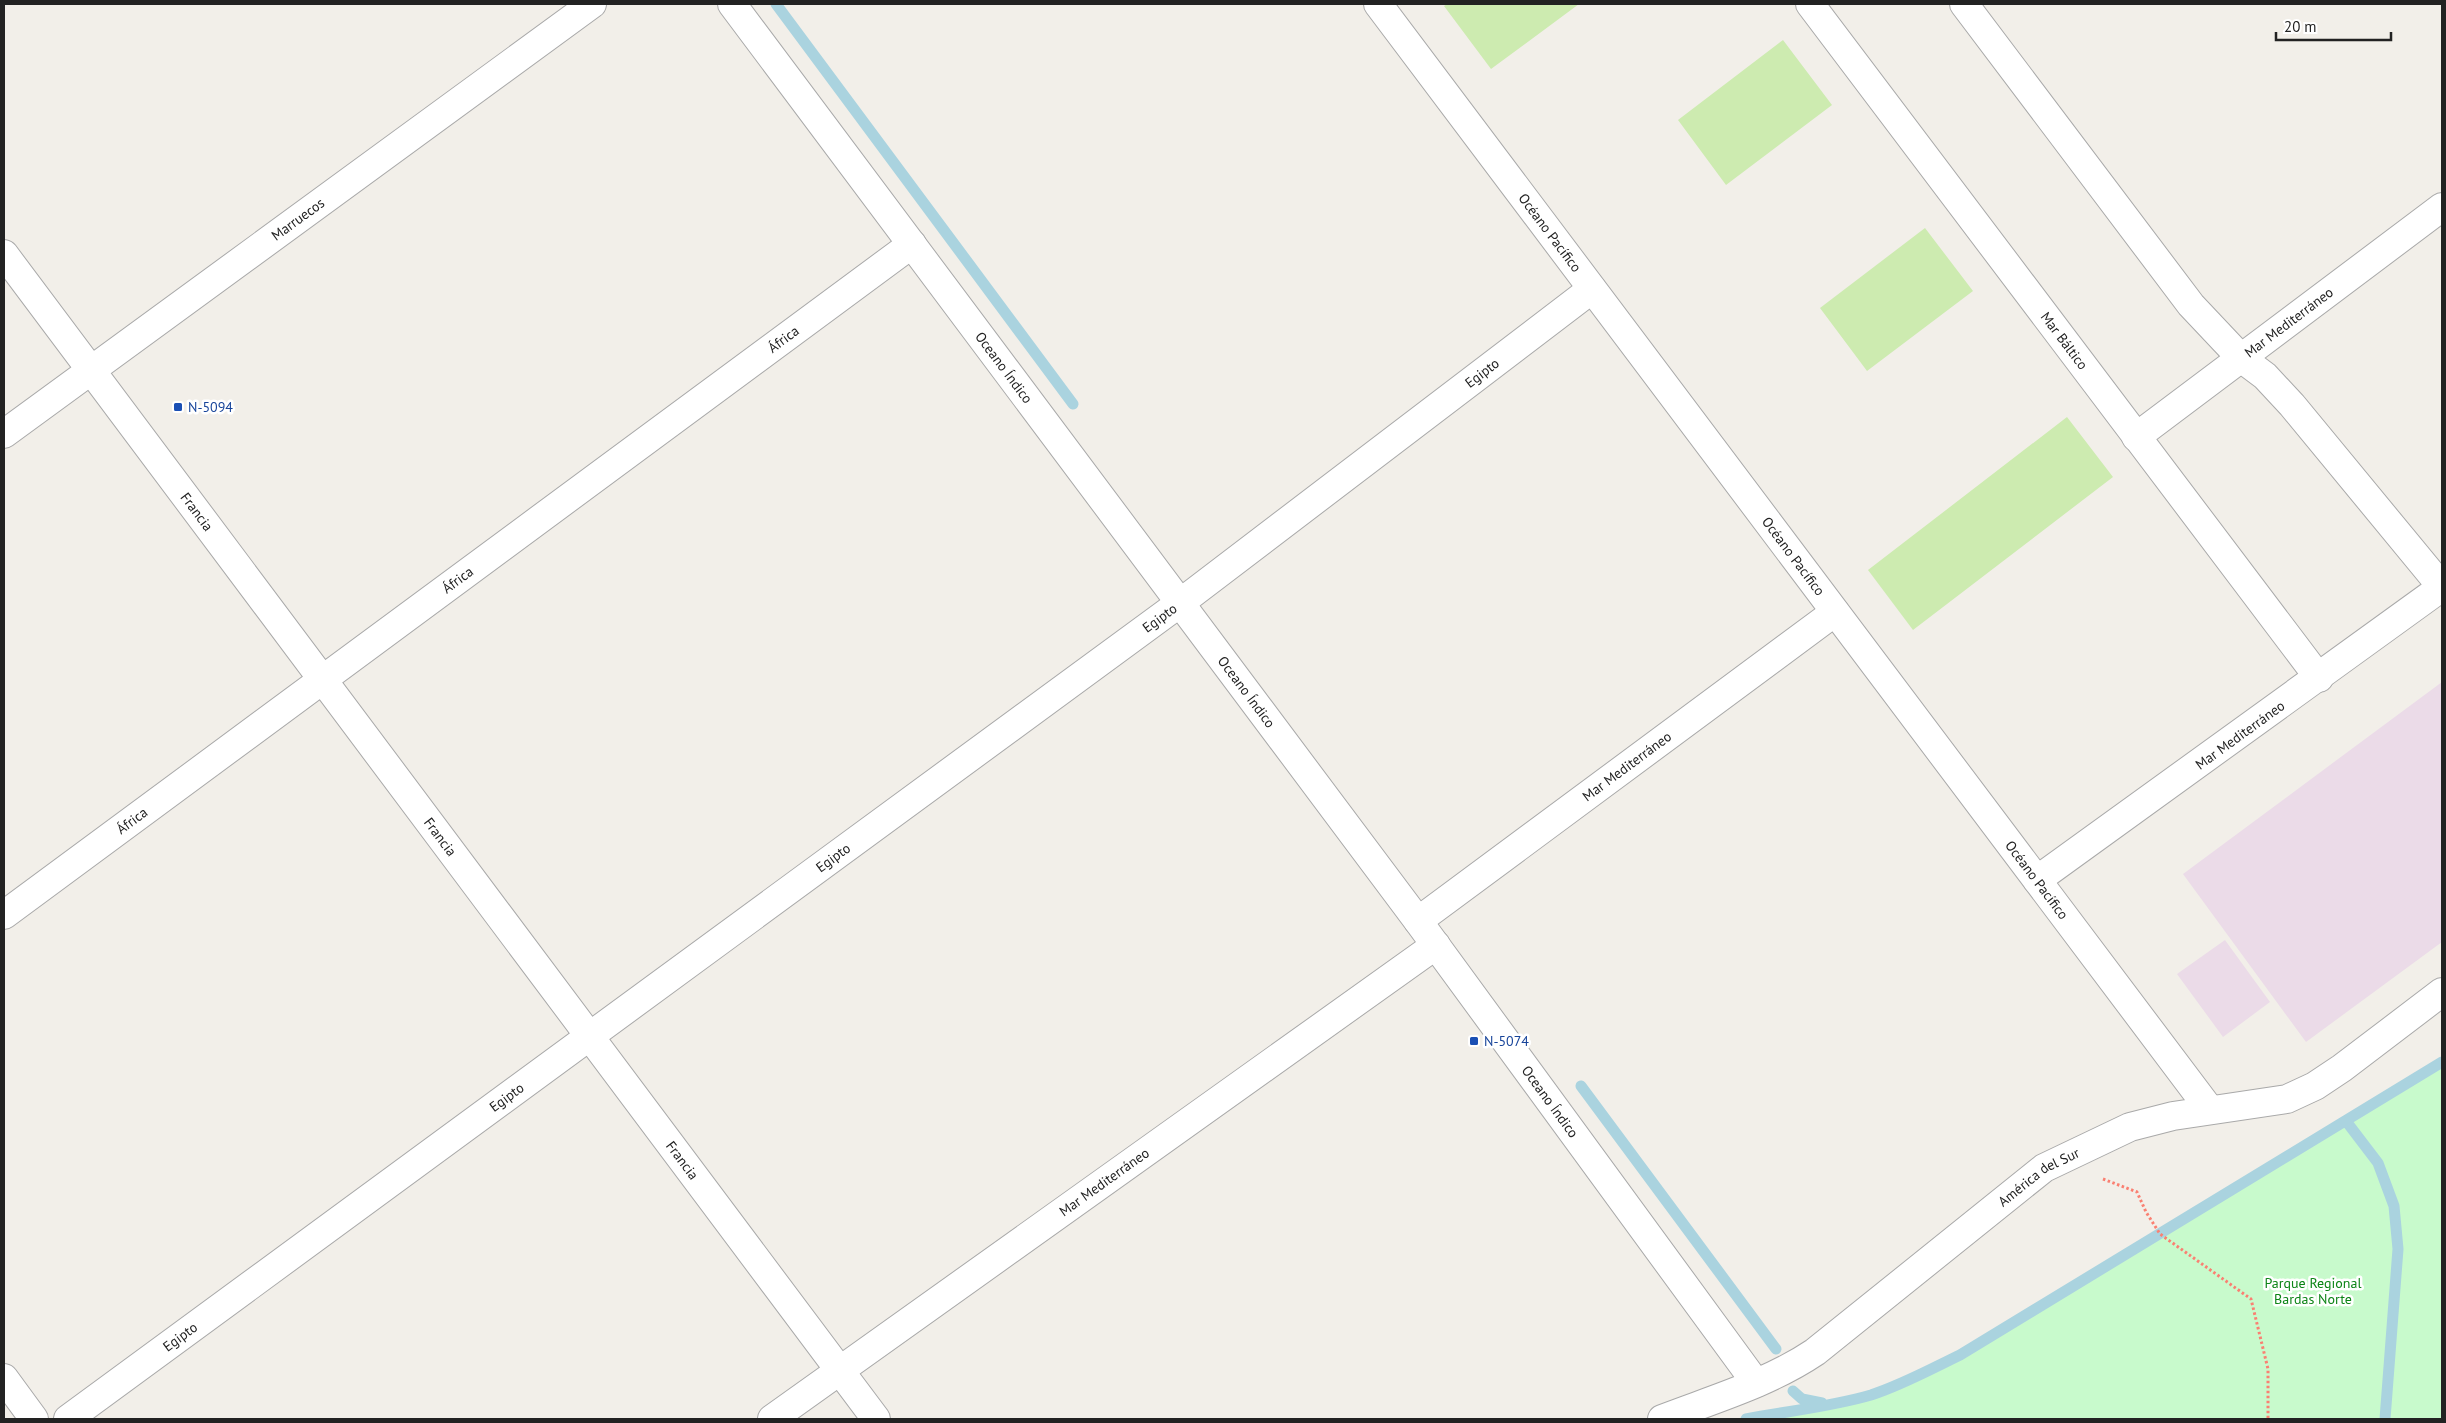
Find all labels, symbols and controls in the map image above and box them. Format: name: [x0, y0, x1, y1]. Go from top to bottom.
scale bar: [2276, 10, 2391, 42]
text: 20 m: [2284, 17, 2317, 36]
street label: Océano Pacífico: [1514, 190, 1585, 276]
street label: Marruecos: [268, 194, 328, 245]
street label: Mar Mediterráneo: [2241, 283, 2337, 361]
street label: Mar Báltico: [2037, 308, 2092, 373]
street label: África: [764, 322, 803, 357]
street label: Oceano Índico: [971, 328, 1037, 407]
street label: Egipto: [1461, 354, 1503, 392]
place label: N-5094: [188, 398, 233, 416]
marker: N-5094: [172, 401, 184, 413]
street label: Francia: [177, 489, 217, 535]
street label: Océano Pacífico: [1758, 513, 1829, 599]
street label: África: [438, 562, 477, 597]
street label: Egipto: [1139, 599, 1180, 637]
street label: Oceano Índico: [1214, 652, 1279, 731]
street label: Mar Mediterráneo: [2192, 696, 2288, 774]
street label: Mar Mediterráneo: [1579, 727, 1675, 805]
street label: África: [113, 803, 151, 838]
street label: Francia: [420, 814, 461, 860]
street label: Océano Pacífico: [2001, 837, 2072, 923]
street label: Egipto: [812, 839, 854, 876]
place label: N-5074: [1484, 1032, 1529, 1050]
marker: N-5074: [1468, 1035, 1480, 1047]
street label: Oceano Índico: [1518, 1062, 1583, 1141]
street label: Egipto: [486, 1079, 527, 1116]
street label: Francia: [662, 1137, 703, 1183]
street label: América del Sur: [1994, 1143, 2082, 1210]
street label: Mar Mediterráneo: [1056, 1144, 1153, 1220]
park label: Parque Regional Bardas Norte: [2264, 1274, 2362, 1308]
street label: Egipto: [159, 1318, 201, 1355]

